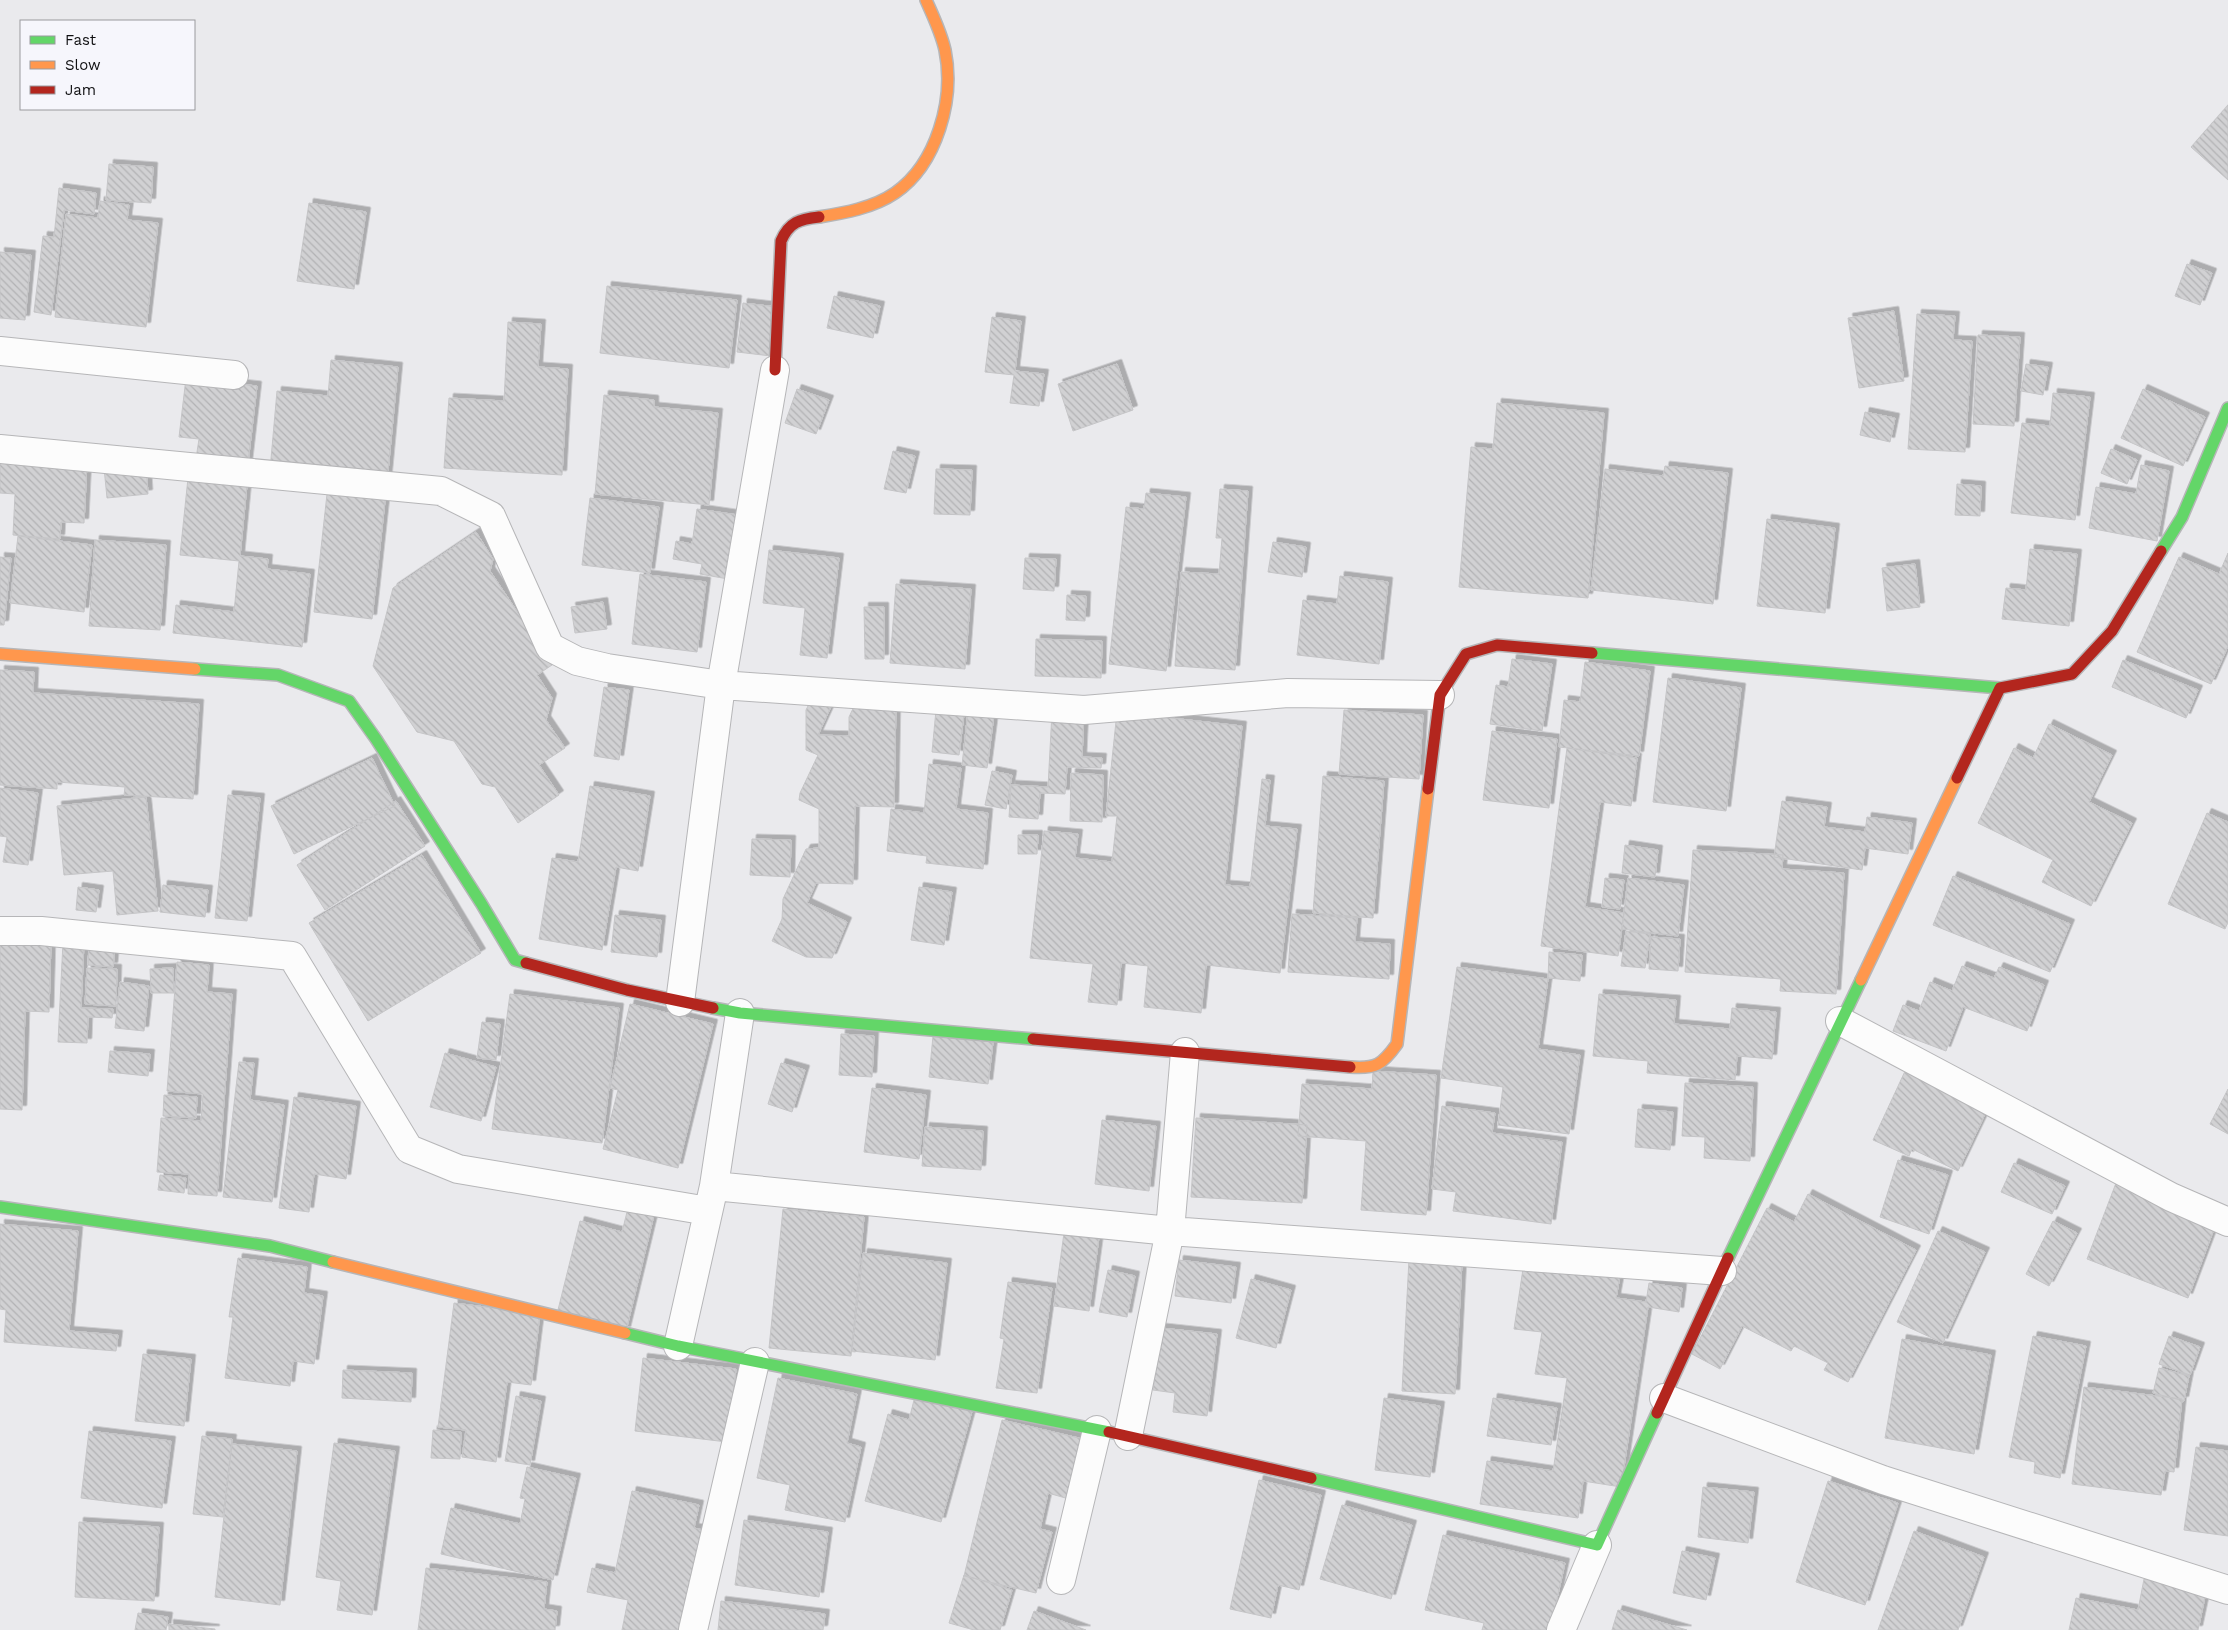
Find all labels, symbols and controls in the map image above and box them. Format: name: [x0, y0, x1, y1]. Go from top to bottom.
legend: [20, 20, 195, 110]
text: Fast: [65, 31, 97, 49]
text: Slow: [65, 56, 101, 74]
text: Jam: [65, 81, 96, 99]

